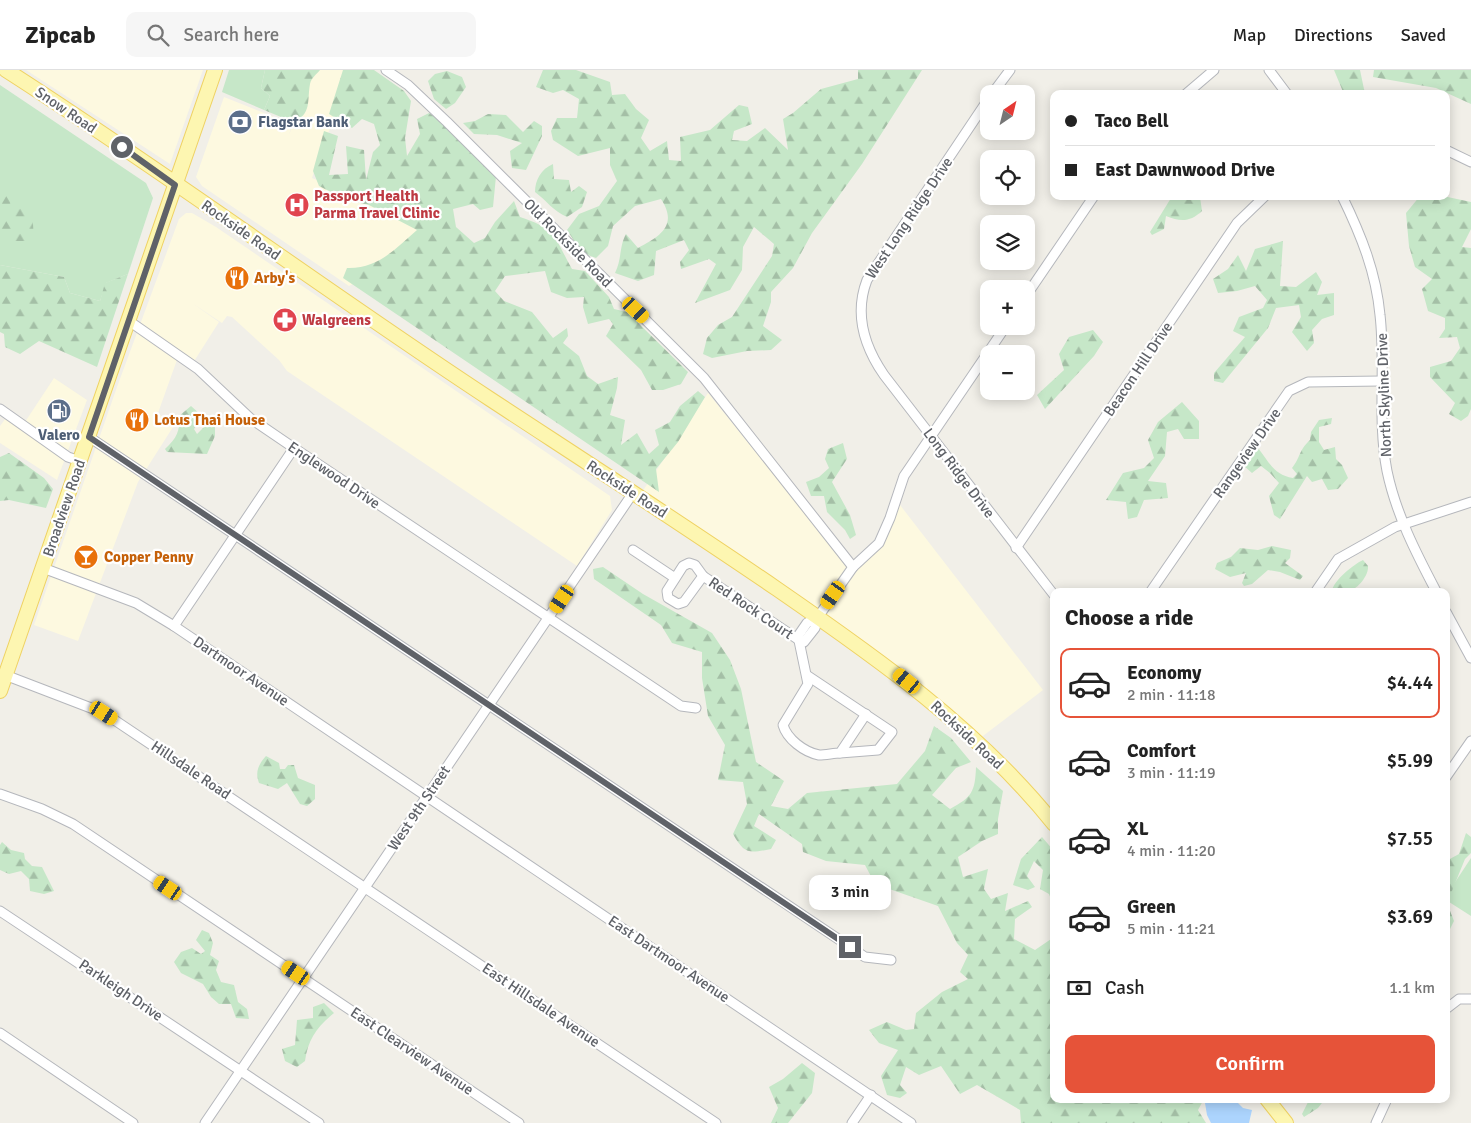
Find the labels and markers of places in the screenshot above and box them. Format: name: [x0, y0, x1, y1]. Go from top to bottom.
bank icon: Flagstar Bank: [227, 109, 253, 135]
place label: Flagstar Bank: [258, 113, 349, 131]
place label: Passport Health Parma Travel Clinic: [314, 187, 440, 222]
hospital icon: Passport Health Parma Travel Clinic: [284, 192, 310, 218]
restaurant icon: Arby's: [224, 265, 250, 291]
place label: Arby's: [254, 269, 295, 287]
pharmacy icon: Walgreens: [272, 307, 298, 333]
place label: Walgreens: [302, 311, 371, 329]
fuel station icon: Valero: [46, 398, 72, 424]
restaurant icon: Lotus Thai House: [124, 407, 150, 433]
place label: Lotus Thai House: [154, 411, 265, 429]
place label: Valero: [38, 426, 80, 444]
bar icon: Copper Penny: [73, 544, 99, 570]
place label: Copper Penny: [104, 548, 194, 566]

